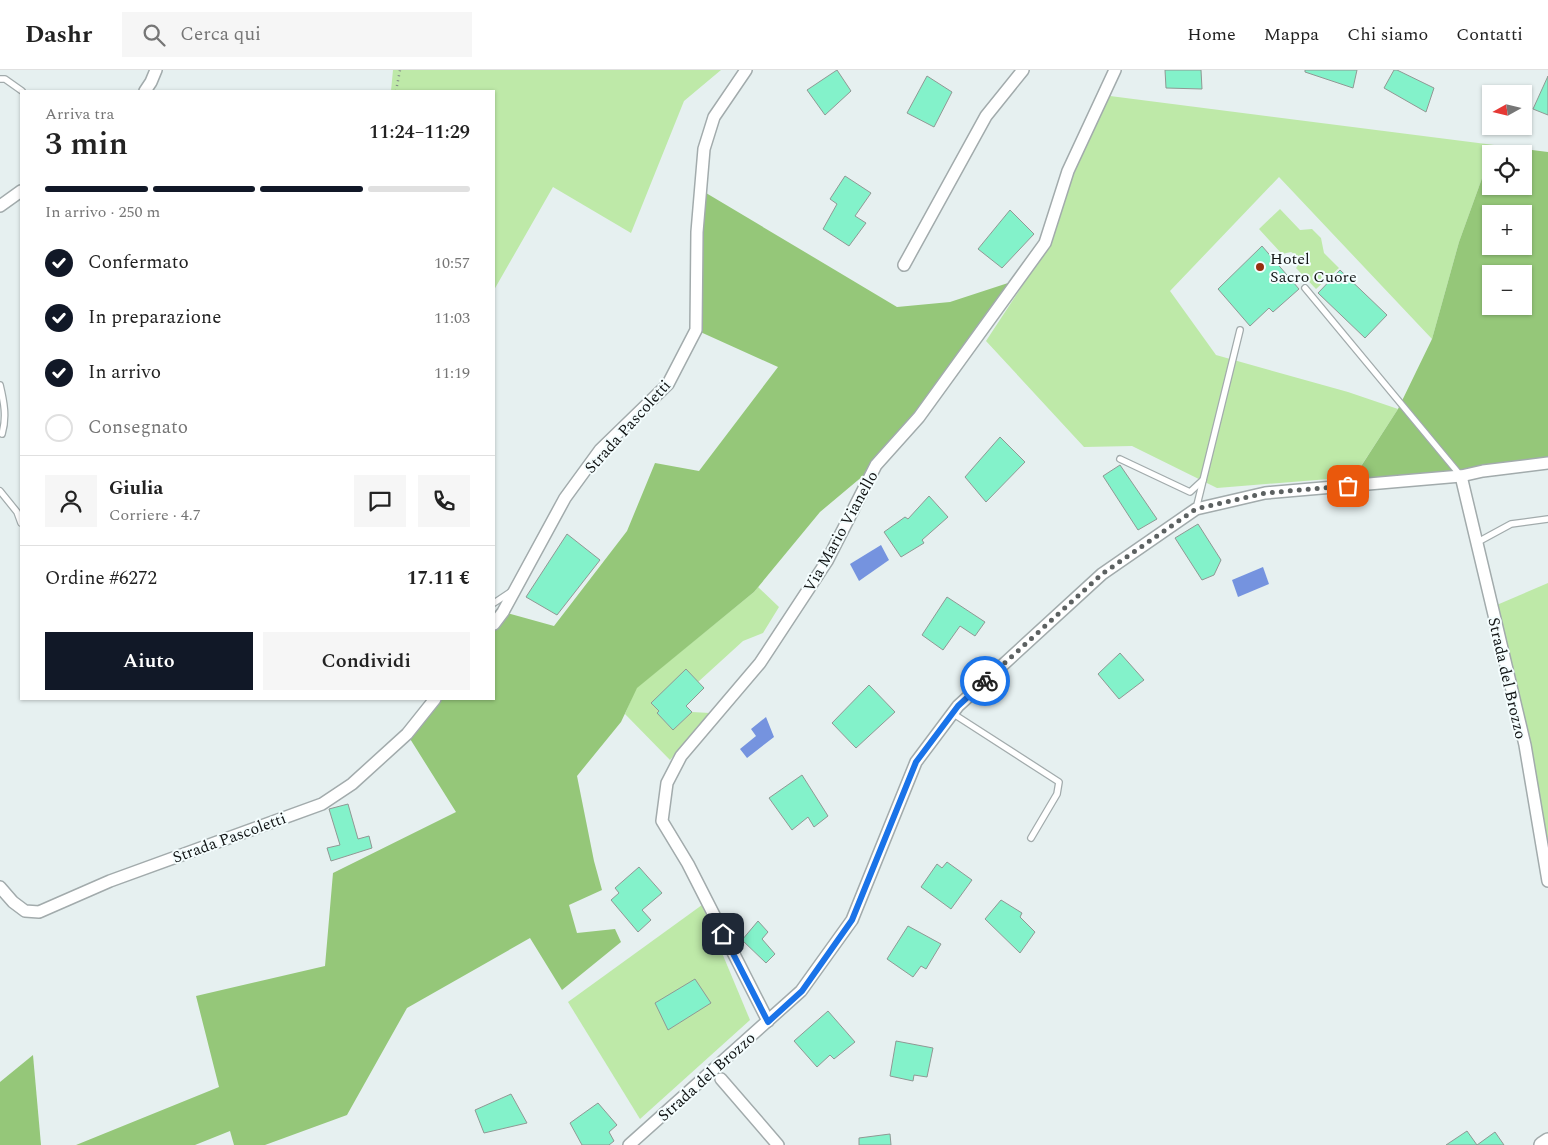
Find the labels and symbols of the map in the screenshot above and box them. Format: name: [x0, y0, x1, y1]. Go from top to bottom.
north arrow: [1482, 85, 1532, 135]
place label: Hotel Sacro Cuore: [1270, 247, 1357, 289]
marker: Hotel Sacro Cuore: [1254, 261, 1266, 273]
street label: Strada Pascoletti: [579, 374, 677, 479]
pin: [1327, 465, 1369, 507]
street label: Via Mario Vianello: [798, 466, 884, 597]
street label: Strada del Brozzo: [1481, 615, 1533, 741]
courier: [960, 656, 1010, 706]
street label: Strada Pascoletti: [169, 806, 289, 870]
pin: [702, 913, 744, 955]
street label: Strada del Brozzo: [652, 1026, 761, 1127]

